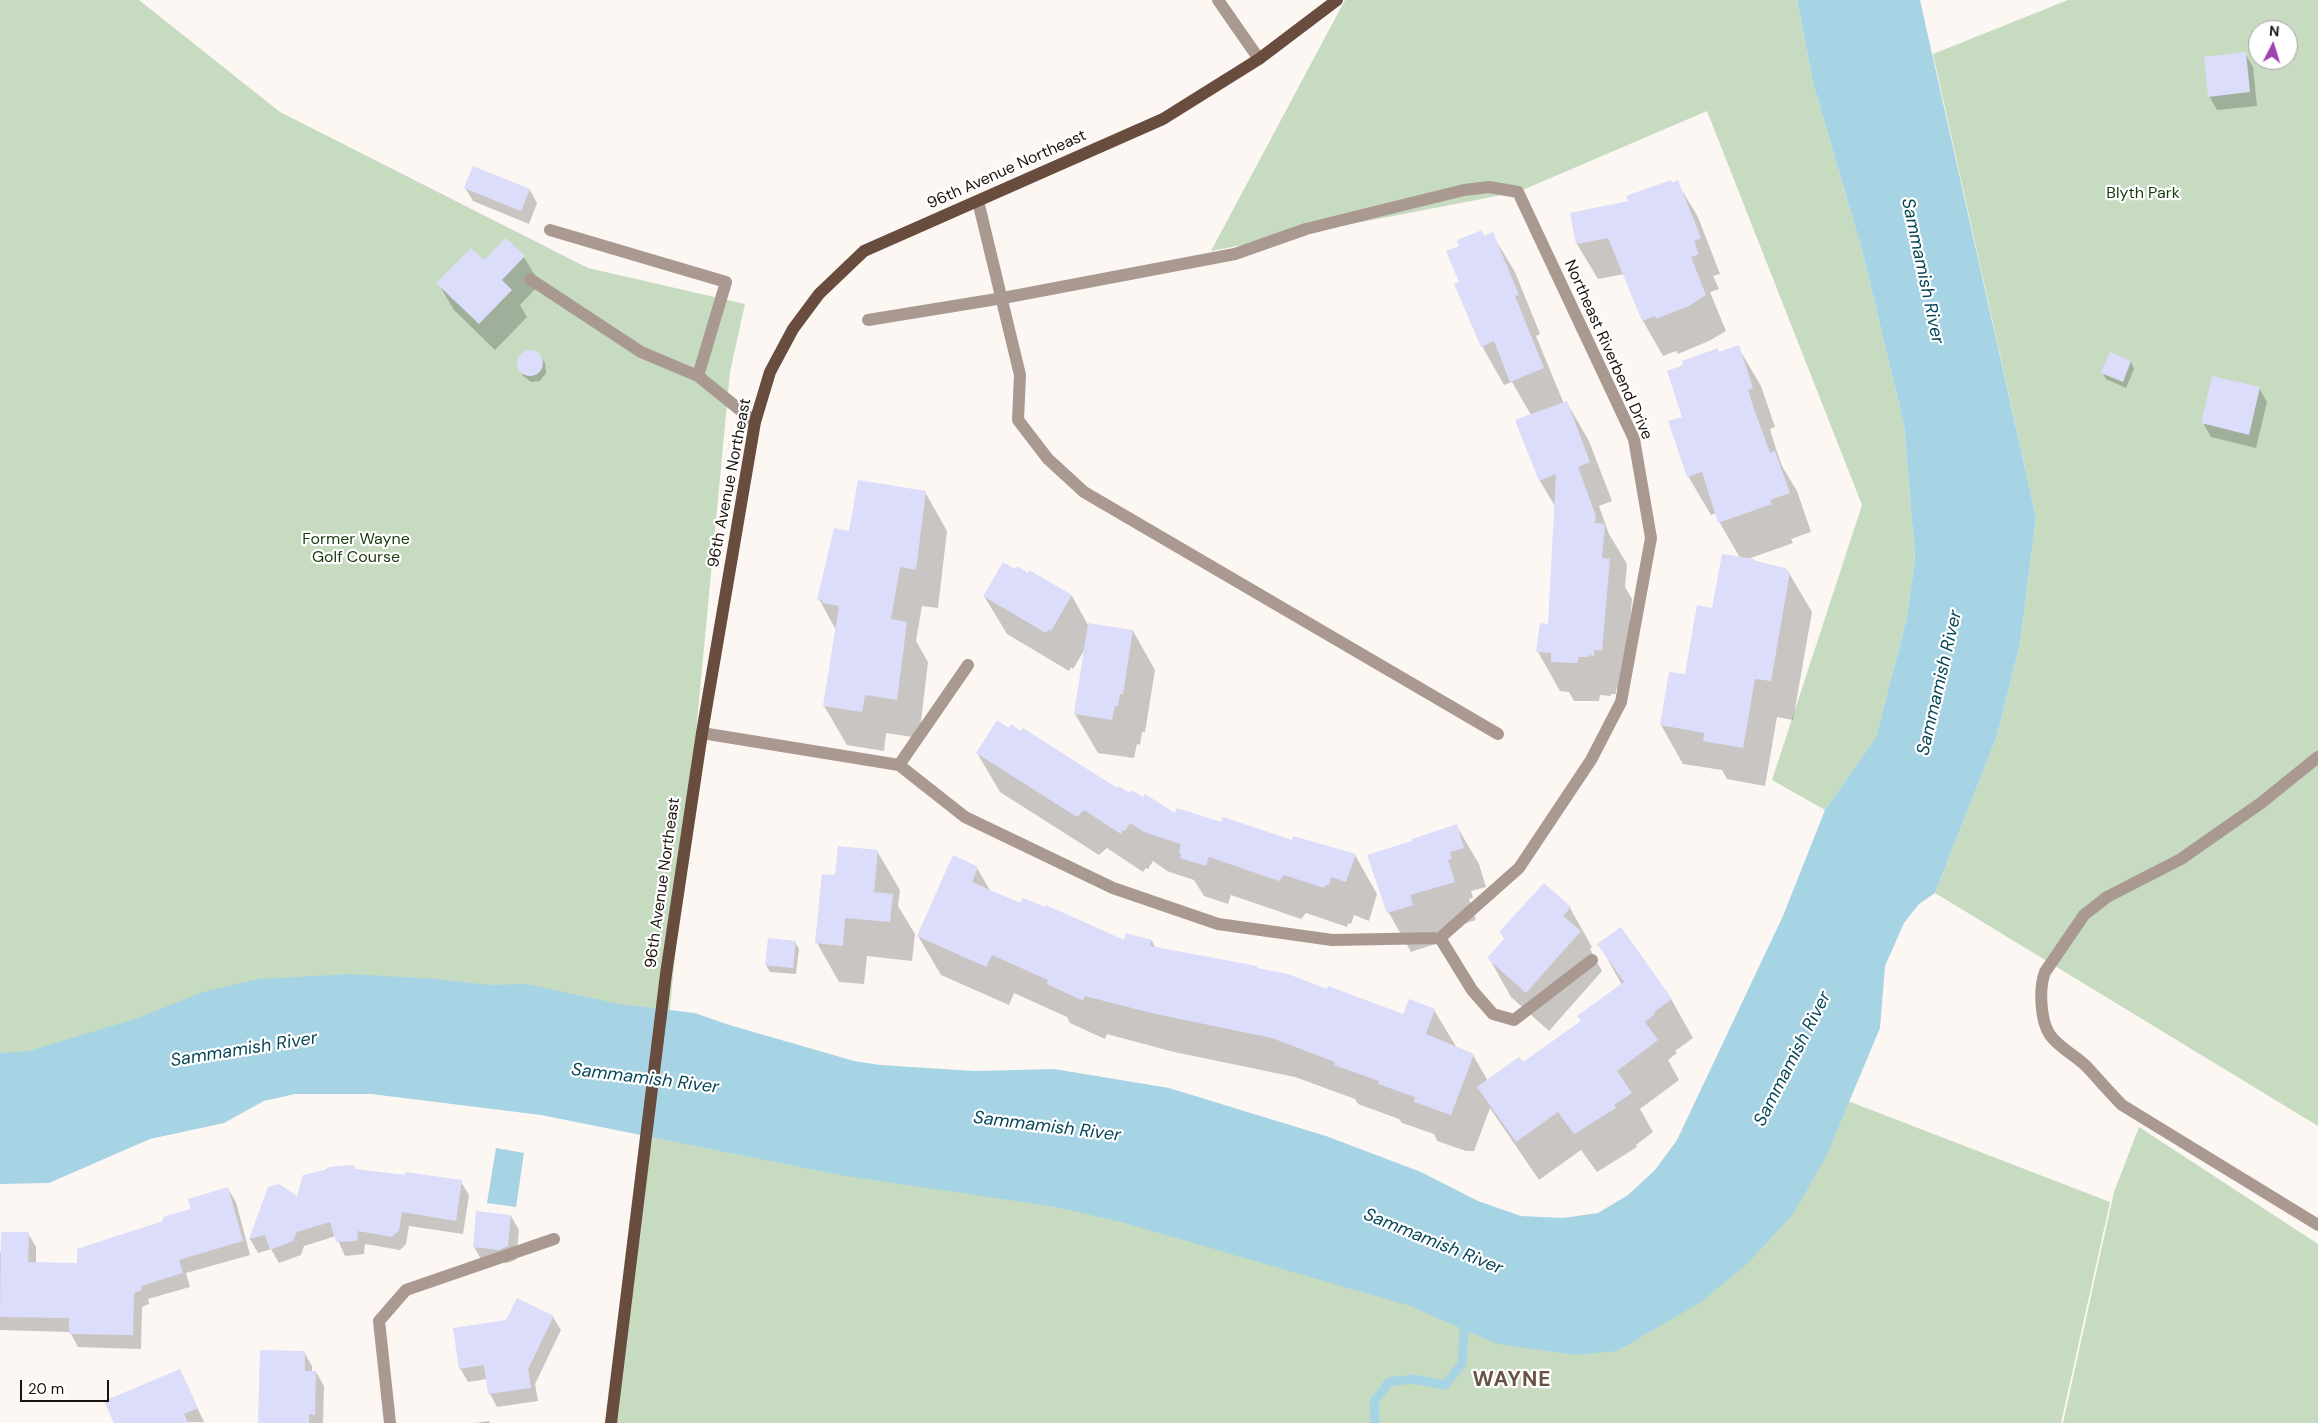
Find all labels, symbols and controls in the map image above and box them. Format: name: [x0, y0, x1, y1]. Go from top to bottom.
north arrow: [2248, 20, 2298, 70]
text: N: [2268, 22, 2280, 40]
street label: 96th Avenue Northeast: [924, 126, 1090, 214]
park label: Blyth Park: [2106, 184, 2180, 204]
water label: Sammamish River: [1896, 196, 1948, 346]
street label: Northeast Riverbend Drive: [1560, 257, 1656, 443]
street label: 96th Avenue Northeast: [704, 397, 756, 569]
park label: Former Wayne Golf Course: [302, 530, 410, 568]
water label: Sammamish River: [1913, 608, 1967, 758]
street label: 96th Avenue Northeast: [642, 796, 684, 970]
water label: Sammamish River: [1750, 988, 1836, 1130]
water label: Sammamish River: [169, 1028, 319, 1072]
water label: Sammamish River: [570, 1059, 720, 1099]
water label: Sammamish River: [972, 1107, 1122, 1147]
water label: Sammamish River: [1360, 1204, 1506, 1280]
district label: WAYNE: [1472, 1367, 1552, 1393]
scale bar: [22, 1370, 111, 1402]
text: 20 m: [28, 1379, 64, 1399]

